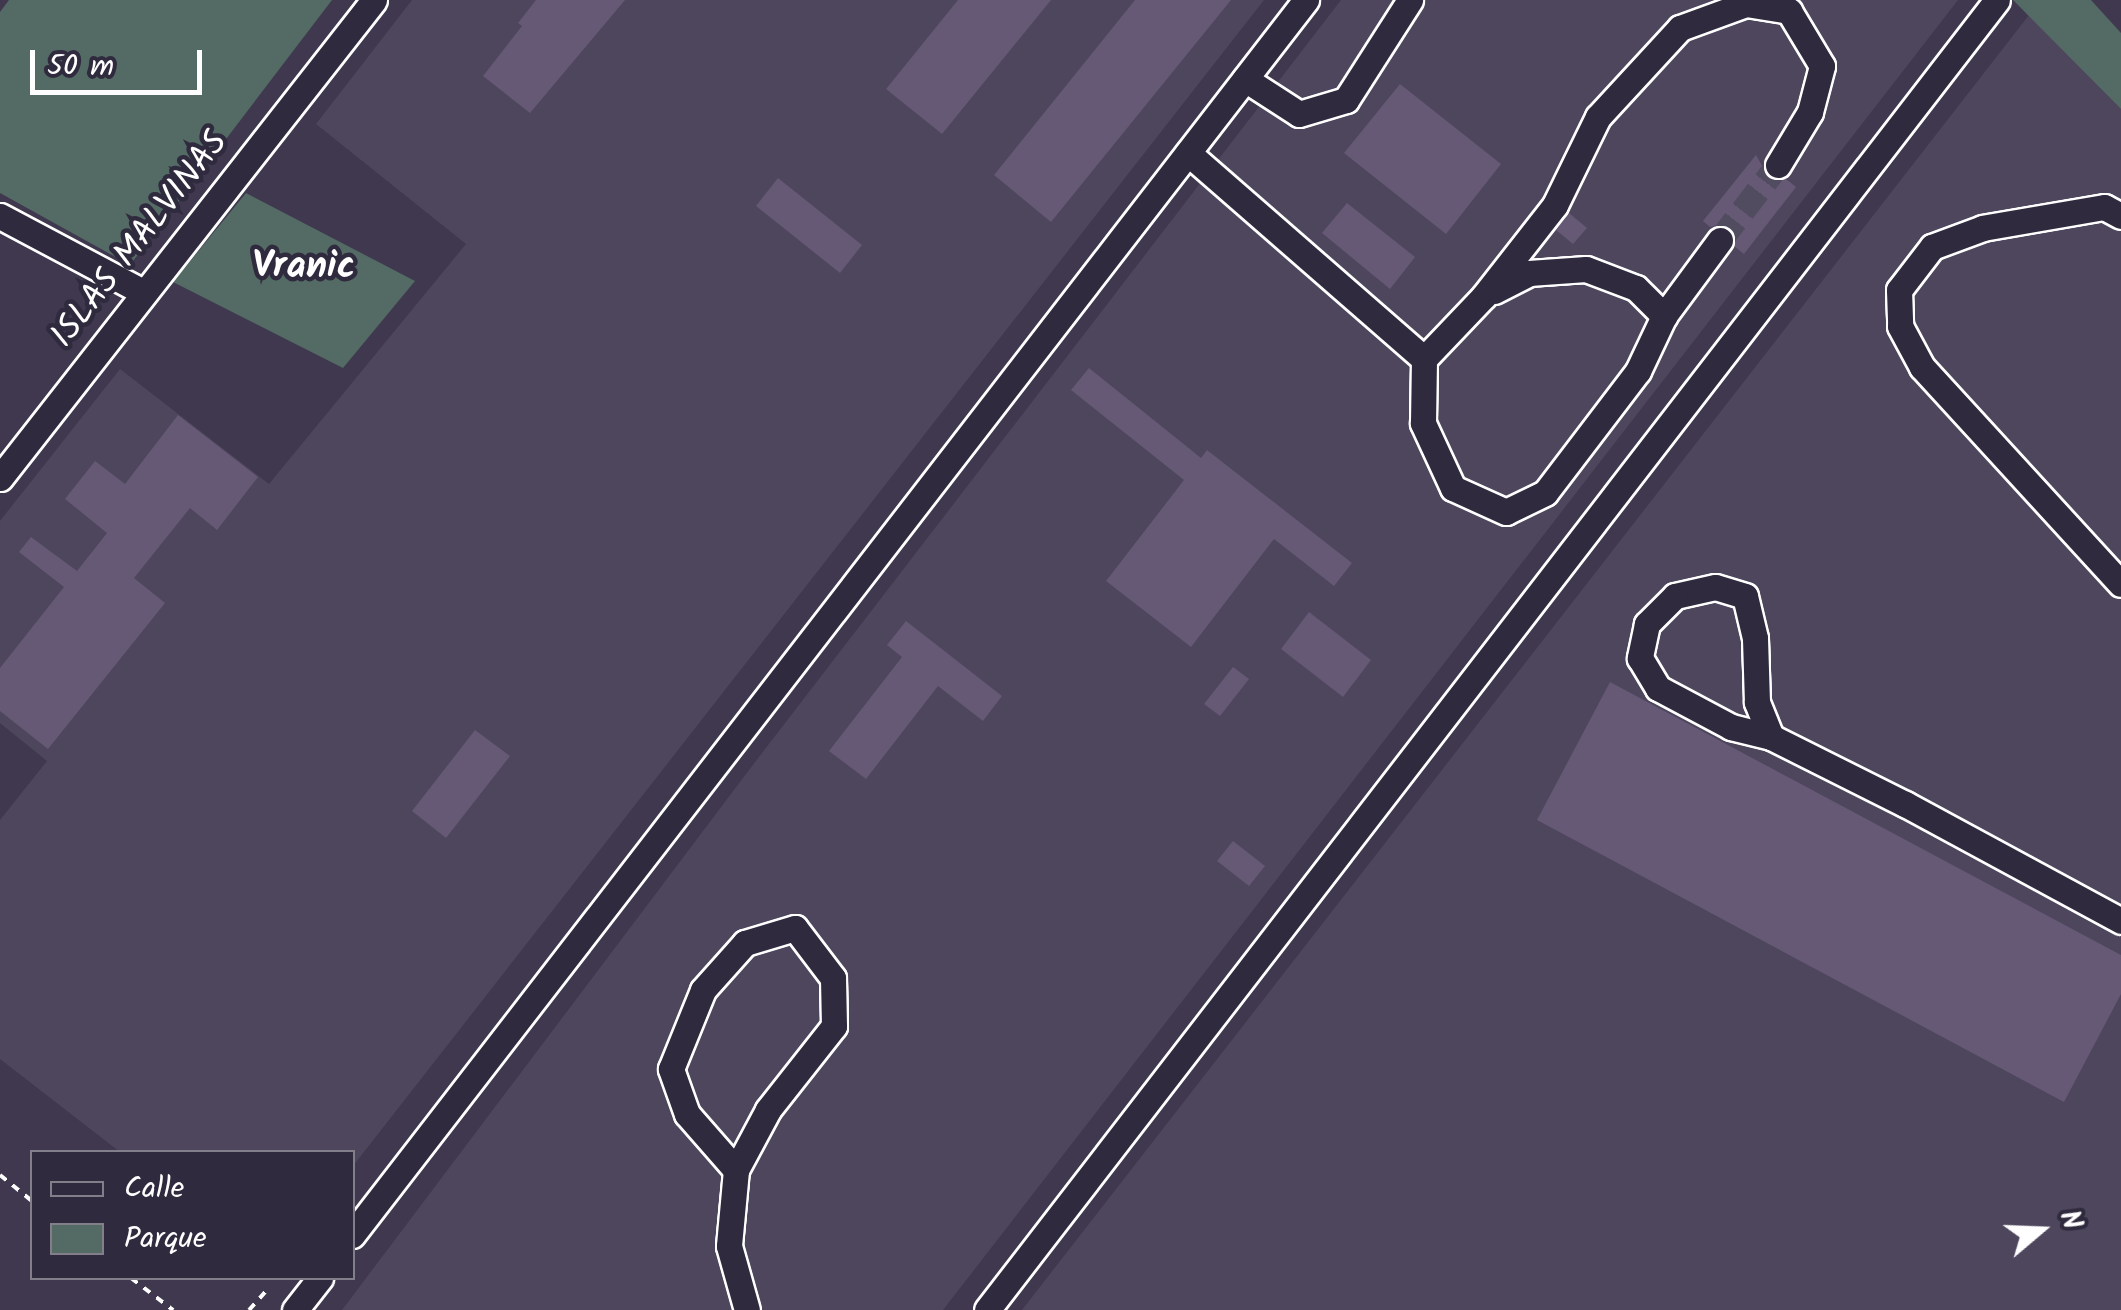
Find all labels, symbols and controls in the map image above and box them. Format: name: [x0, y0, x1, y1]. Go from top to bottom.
scale bar: [35, 30, 208, 92]
text: 50 m: [47, 43, 114, 91]
street label: ISLAS MALVINAS: [42, 123, 238, 357]
district label: Vranic: [253, 245, 355, 291]
legend: [30, 1150, 355, 1280]
text: Calle: [124, 1165, 184, 1213]
north arrow: [1991, 1180, 2091, 1280]
text: N: [2046, 1204, 2094, 1236]
text: Parque: [124, 1215, 206, 1263]

